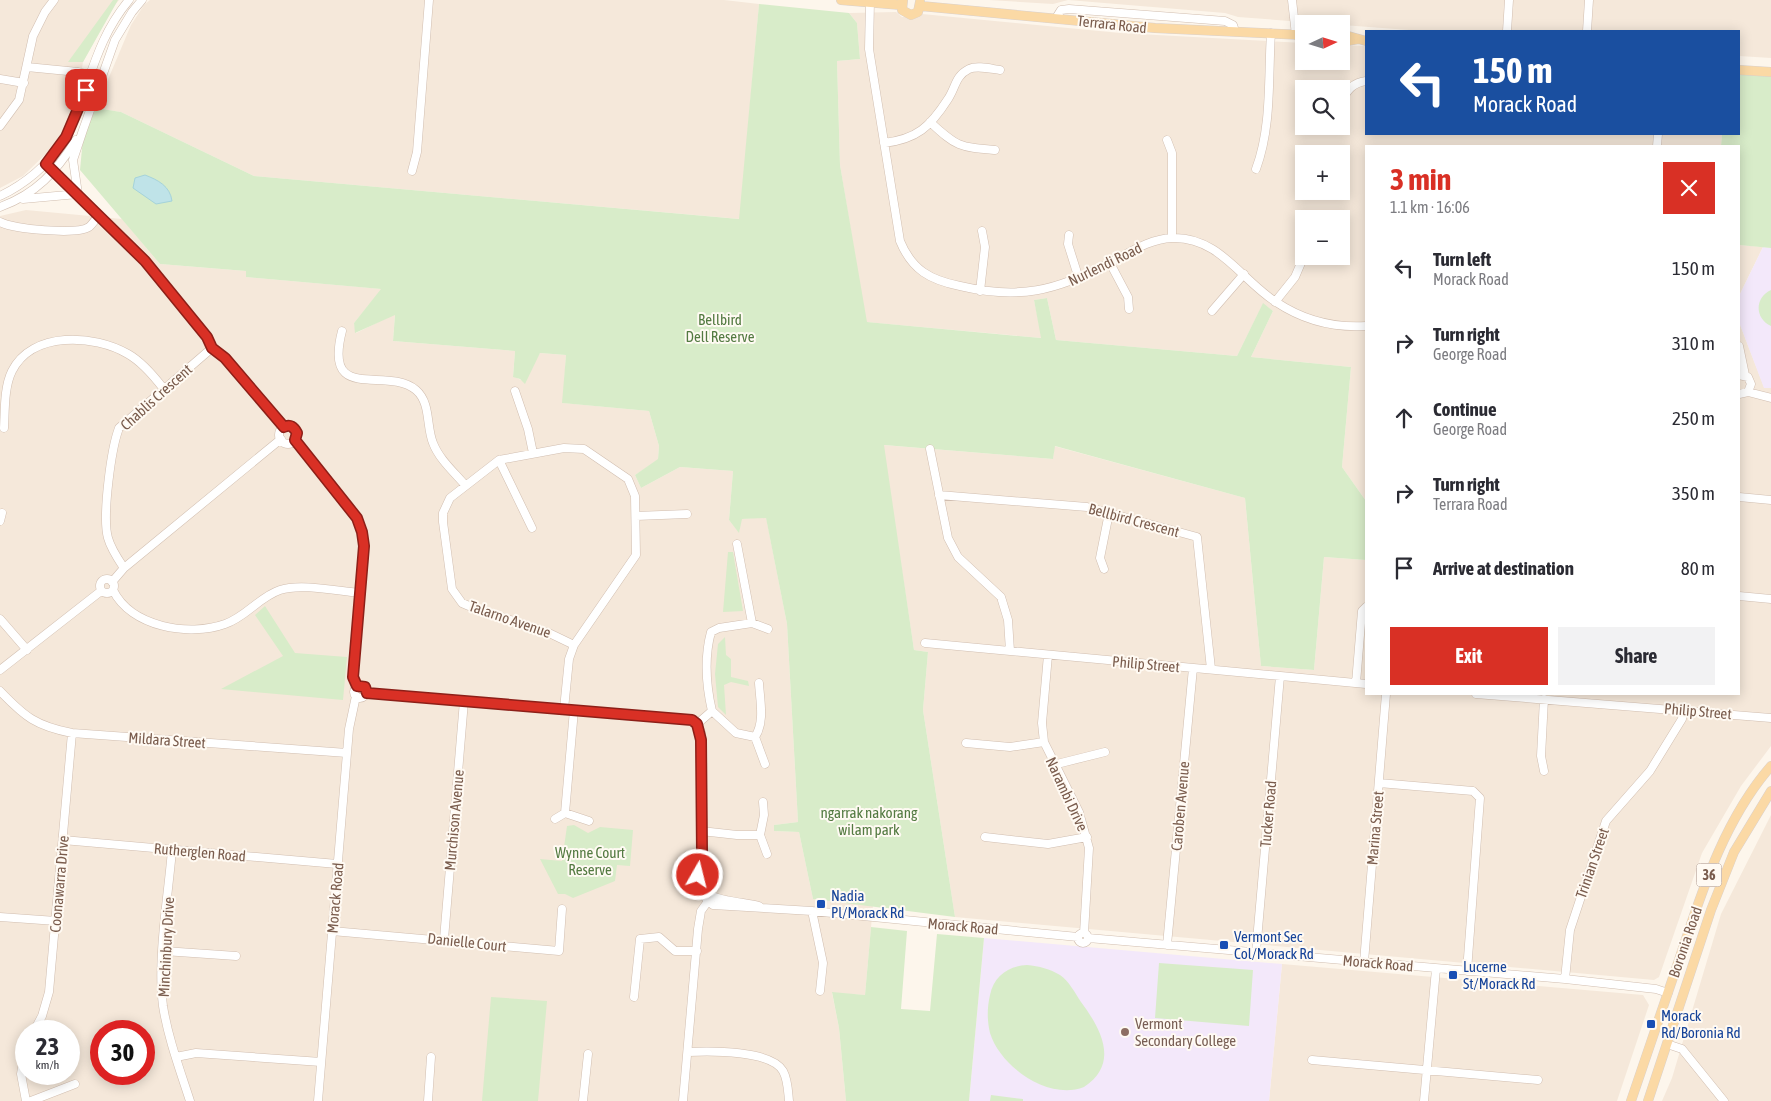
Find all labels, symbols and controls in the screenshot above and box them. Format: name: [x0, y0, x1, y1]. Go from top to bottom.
street label: Terrara Road: [1076, 12, 1148, 36]
north arrow: [1295, 15, 1350, 70]
map controls: [1295, 15, 1350, 265]
icon: left: [1390, 50, 1455, 115]
text: 150 m: [1473, 50, 1552, 90]
pin: [65, 69, 107, 111]
icon: arrive: [72, 76, 100, 104]
button: search: [1295, 80, 1350, 135]
text: Morack Road: [1473, 91, 1577, 117]
button: +: [1295, 145, 1350, 200]
text: 3 min: [1390, 162, 1451, 196]
button: close: [1663, 162, 1715, 214]
text: 1.1 km · 16:06: [1390, 198, 1470, 216]
button: −: [1295, 210, 1350, 265]
street label: Nurlendi Road: [1065, 239, 1145, 289]
text: Turn left: [1433, 248, 1491, 270]
icon: left: [1390, 254, 1418, 282]
text: 150 m: [1672, 257, 1715, 279]
text: Morack Road: [1433, 270, 1509, 288]
park label: Bellbird Dell Reserve: [686, 311, 755, 345]
text: Turn right: [1433, 323, 1500, 345]
icon: right: [1390, 329, 1418, 357]
text: 310 m: [1672, 332, 1715, 354]
text: George Road: [1433, 345, 1507, 363]
street label: Chablis Crescent: [117, 361, 195, 433]
text: Continue: [1433, 398, 1497, 420]
icon: ahead: [1390, 404, 1418, 432]
text: 250 m: [1672, 407, 1715, 429]
text: George Road: [1433, 420, 1507, 438]
text: Turn right: [1433, 473, 1500, 495]
icon: right: [1390, 479, 1418, 507]
text: 350 m: [1672, 482, 1715, 504]
text: Terrara Road: [1433, 495, 1507, 513]
street label: Bellbird Crescent: [1087, 500, 1181, 540]
icon: arrive: [1390, 554, 1418, 582]
text: Arrive at destination: [1433, 557, 1574, 579]
text: 80 m: [1681, 557, 1715, 579]
street label: Talarno Avenue: [467, 597, 553, 641]
button: Exit: [1390, 627, 1548, 685]
button: Share: [1558, 627, 1715, 685]
street label: Philip Street: [1112, 653, 1180, 675]
street label: Philip Street: [1664, 700, 1732, 722]
street label: Mildara Street: [128, 729, 206, 751]
street label: Narambi Drive: [1043, 754, 1092, 834]
street label: Caroben Avenue: [1168, 760, 1192, 852]
street label: Murchison Avenue: [441, 769, 467, 871]
street label: Tucker Road: [1257, 780, 1279, 848]
street label: Marina Street: [1363, 790, 1387, 866]
park label: ngarrak nakorang wilam park: [820, 804, 918, 838]
street label: Trinian Street: [1572, 825, 1612, 901]
street label: Coonawarra Drive: [46, 834, 72, 933]
street label: Rutherglen Road: [153, 840, 247, 864]
park label: Wynne Court Reserve: [555, 844, 625, 878]
position arrow: [671, 848, 723, 900]
street label: Morack Road: [323, 862, 347, 934]
road number: 36: [1696, 864, 1722, 886]
place label: Nadia Pl/Morack Rd: [831, 887, 904, 921]
street label: Minchinbury Drive: [155, 896, 177, 998]
marker: Nadia Pl/Morack Rd: [815, 898, 827, 910]
street label: Boronia Road: [1665, 904, 1705, 980]
street label: Morack Road: [927, 914, 999, 938]
place label: Vermont Sec Col/Morack Rd: [1234, 928, 1314, 962]
street label: Danielle Court: [427, 929, 507, 955]
marker: Vermont Sec Col/Morack Rd: [1218, 939, 1230, 951]
street label: Morack Road: [1342, 951, 1414, 975]
place label: Lucerne St/Morack Rd: [1463, 958, 1536, 992]
marker: Lucerne St/Morack Rd: [1447, 969, 1459, 981]
place label: Morack Rd/Boronia Rd: [1661, 1007, 1741, 1041]
place label: Vermont Secondary College: [1135, 1015, 1236, 1049]
marker: Morack Rd/Boronia Rd: [1645, 1018, 1657, 1030]
speed limit sign: 30: [90, 1020, 155, 1085]
marker: Vermont Secondary College: [1119, 1026, 1131, 1038]
text: 23: [36, 1032, 59, 1060]
text: km/h: [36, 1058, 59, 1072]

